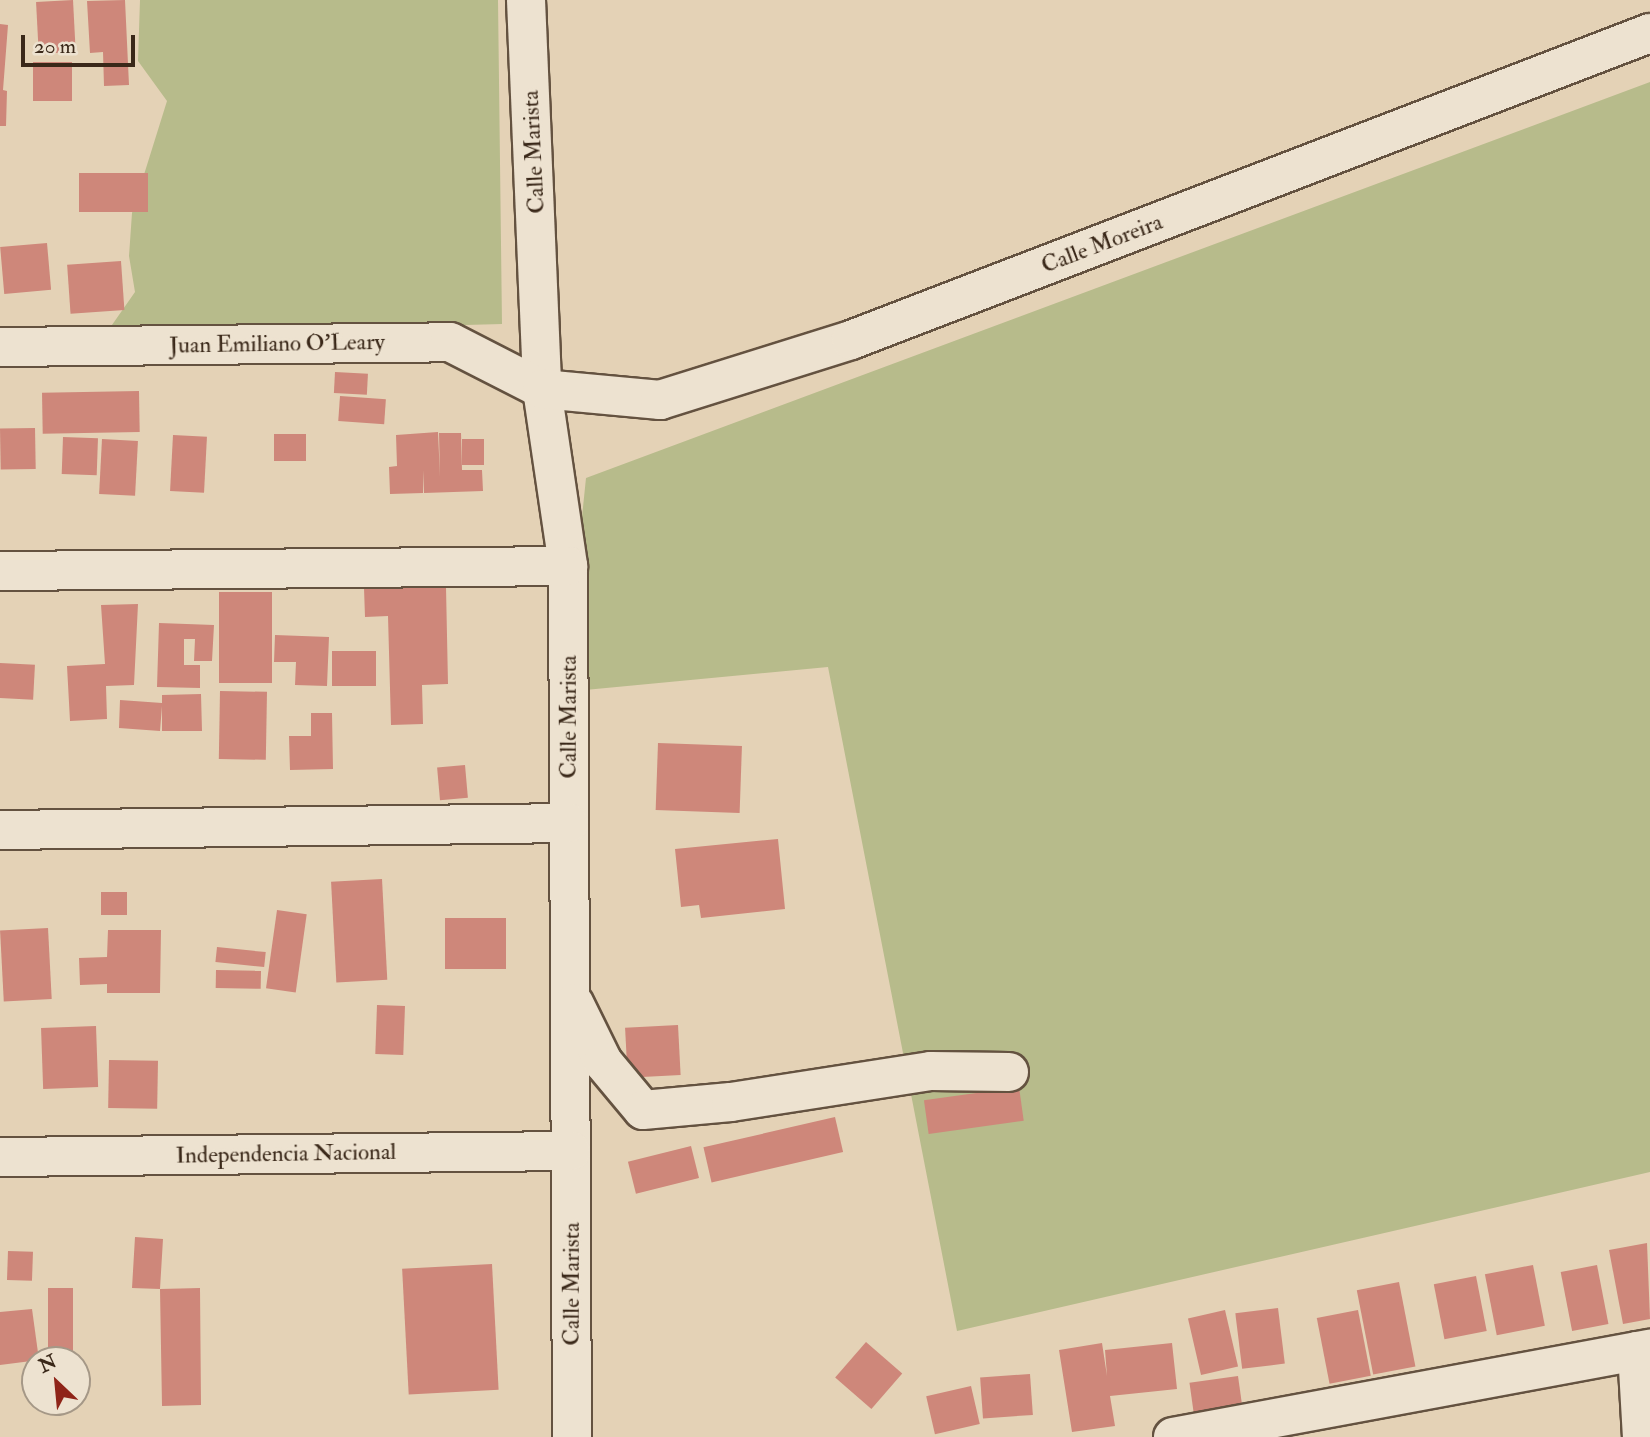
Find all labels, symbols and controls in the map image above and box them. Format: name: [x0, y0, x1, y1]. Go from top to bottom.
scale bar: [24, 21, 138, 65]
text: 20 m: [34, 33, 76, 60]
street label: Calle Marista: [517, 90, 551, 214]
street label: Calle Moreira: [1038, 208, 1166, 280]
street label: Juan Emiliano O'Leary: [169, 328, 385, 360]
street label: Calle Marista: [555, 655, 583, 779]
street label: Independencia Nacional: [176, 1138, 396, 1170]
street label: Calle Marista: [558, 1222, 586, 1346]
north arrow: [21, 1346, 91, 1416]
text: N: [35, 1349, 61, 1378]

